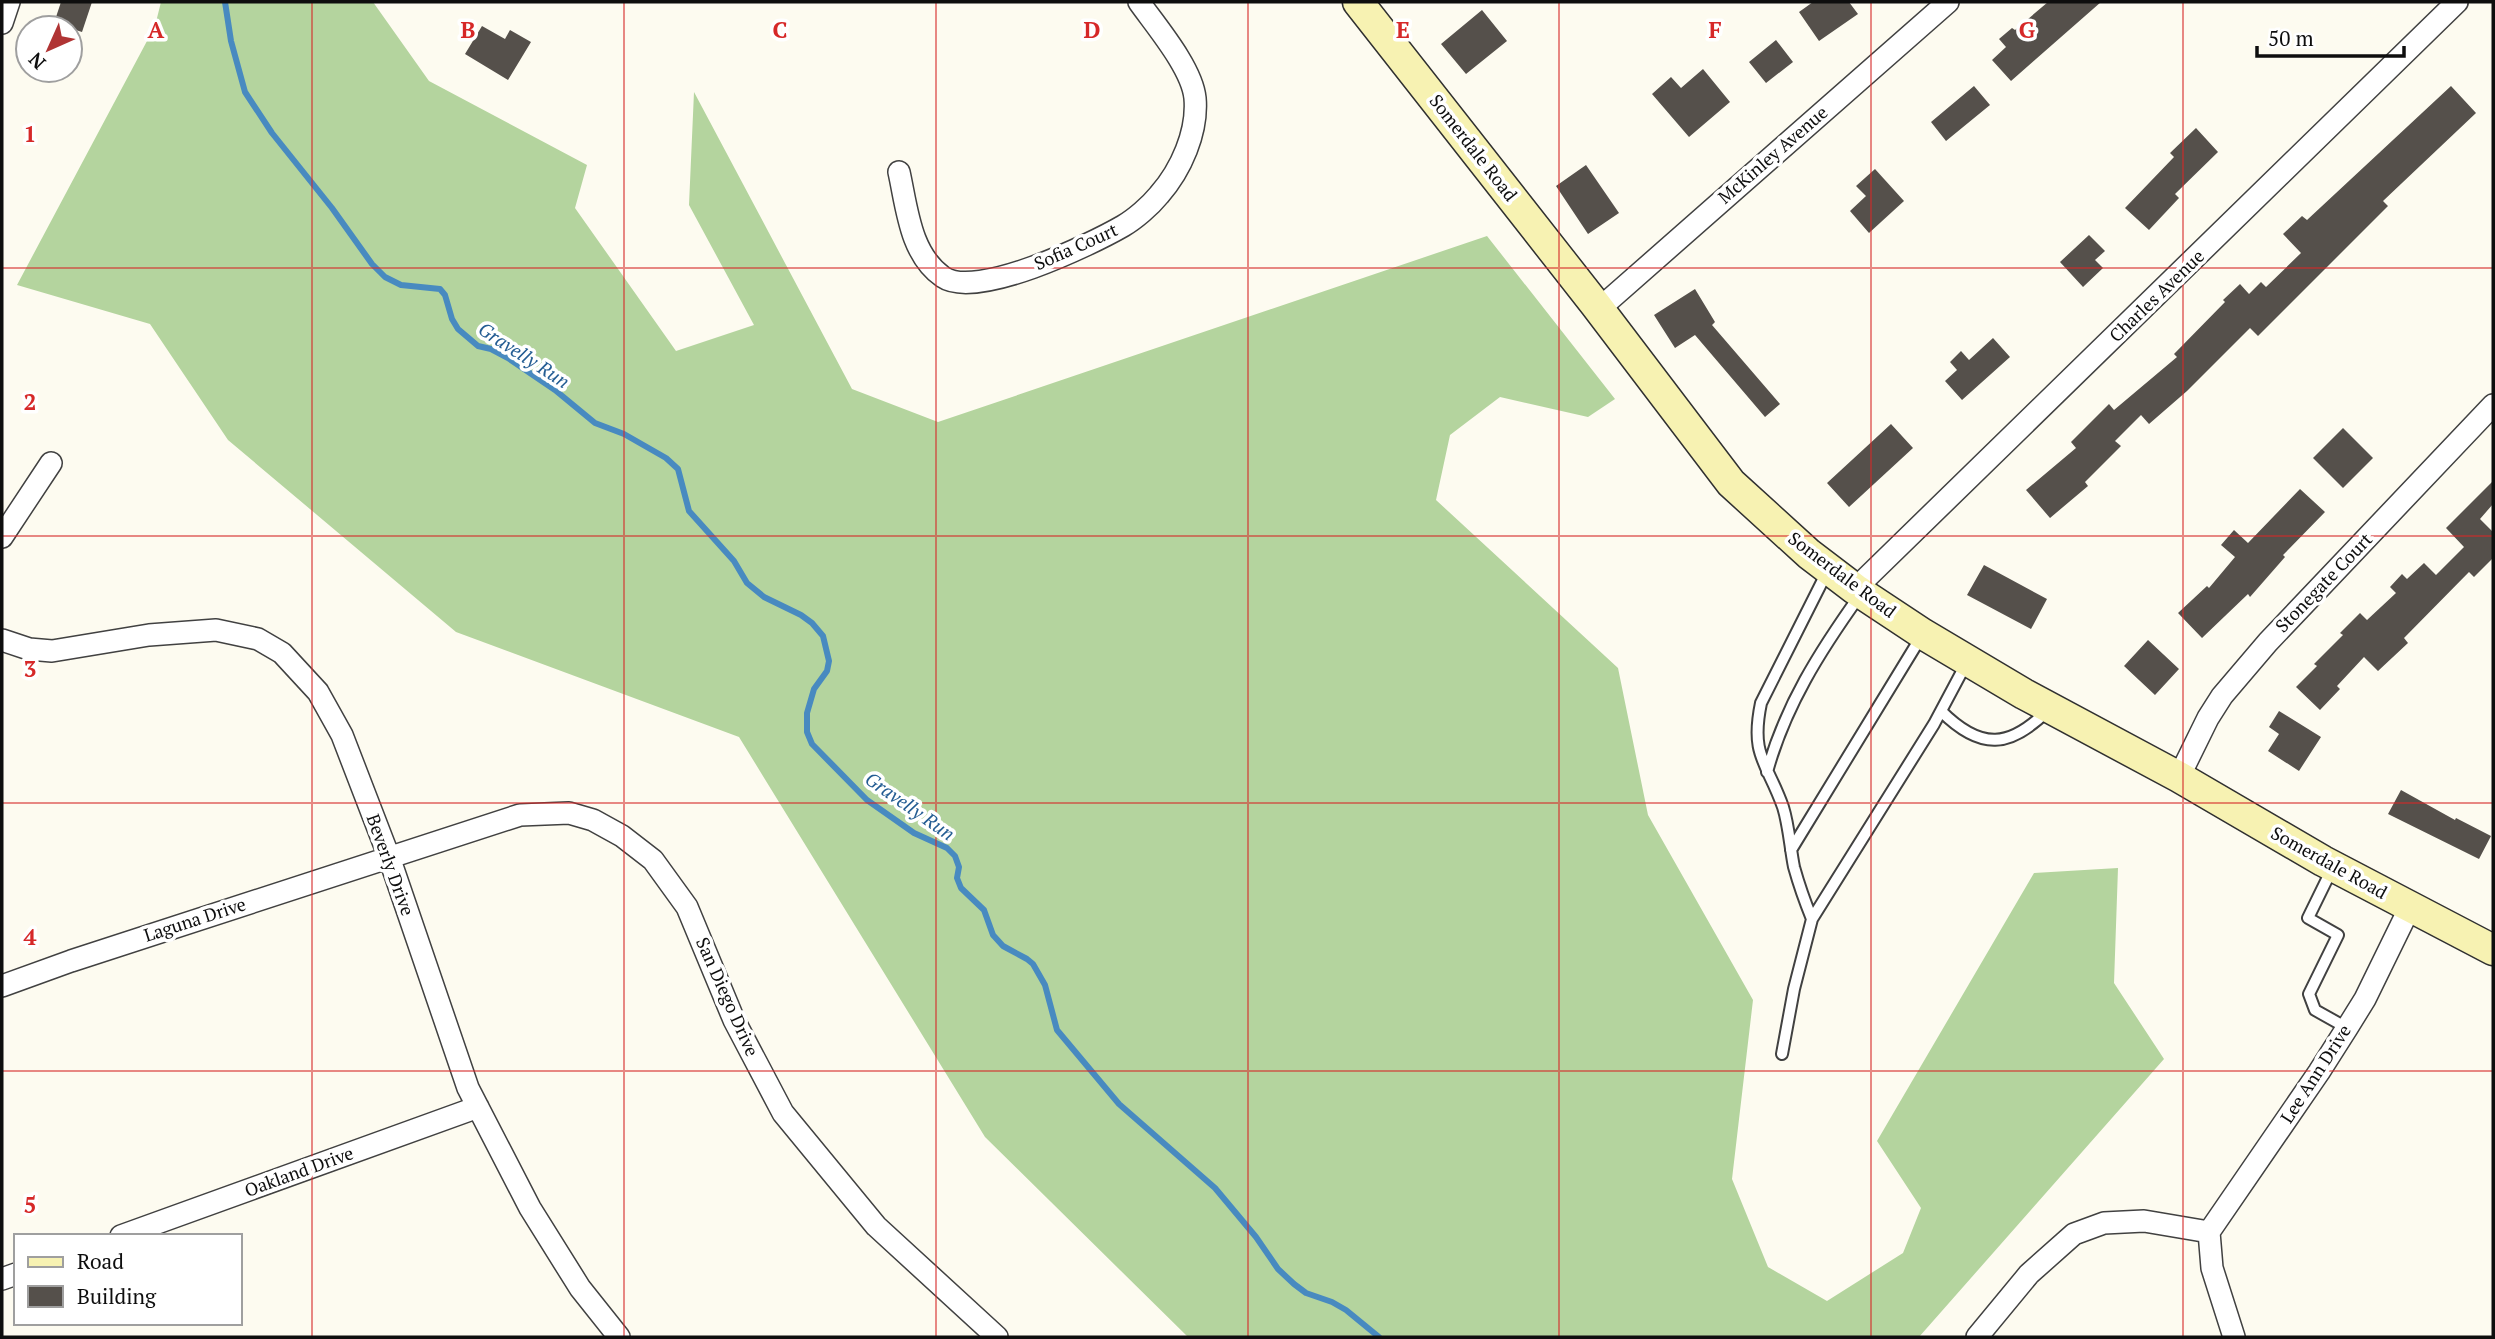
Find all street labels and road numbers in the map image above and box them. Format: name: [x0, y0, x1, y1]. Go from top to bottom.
street label: Somerdale Road: [1425, 89, 1523, 206]
street label: McKinley Avenue: [1712, 100, 1832, 209]
street label: Sofia Court: [1030, 217, 1121, 275]
street label: Charles Avenue: [2104, 244, 2209, 347]
street label: Somerdale Road: [1784, 526, 1901, 623]
street label: Stonegate Court: [2270, 527, 2377, 637]
street label: Beverly Drive: [361, 811, 420, 919]
street label: Somerdale Road: [2267, 820, 2392, 904]
street label: Laguna Drive: [141, 891, 249, 947]
street label: San Diego Drive: [691, 933, 765, 1060]
street label: Lee Ann Drive: [2274, 1020, 2356, 1127]
street label: Oakland Drive: [241, 1140, 356, 1202]

